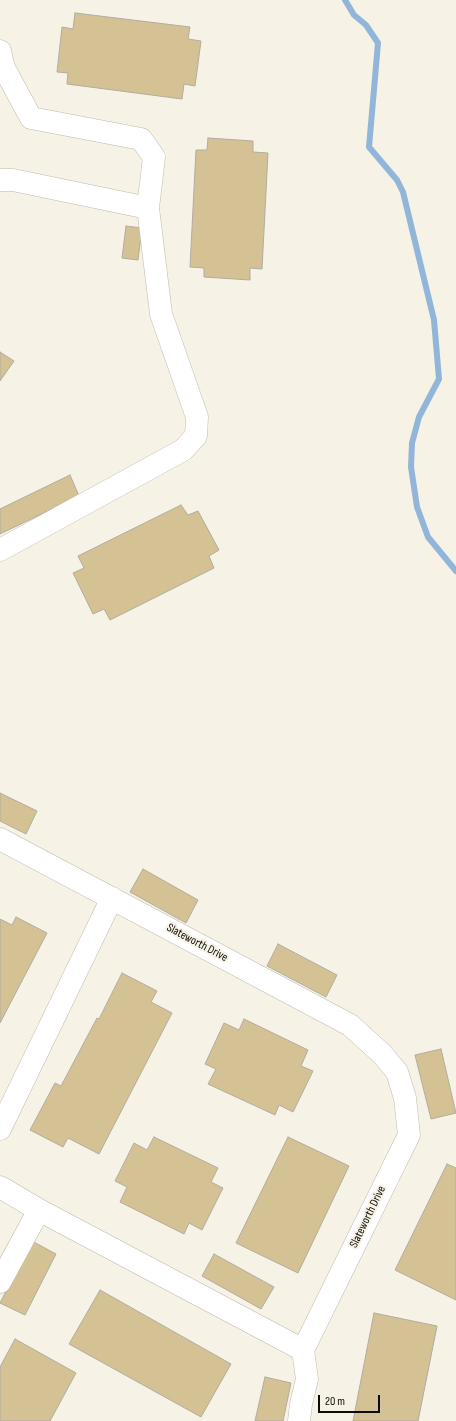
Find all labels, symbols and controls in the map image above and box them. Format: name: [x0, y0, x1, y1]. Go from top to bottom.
street label: Slateworth Drive: [164, 921, 230, 965]
street label: Slateworth Drive: [347, 1184, 389, 1250]
scale bar: [320, 1387, 382, 1413]
text: 20 m: [325, 1394, 345, 1409]

